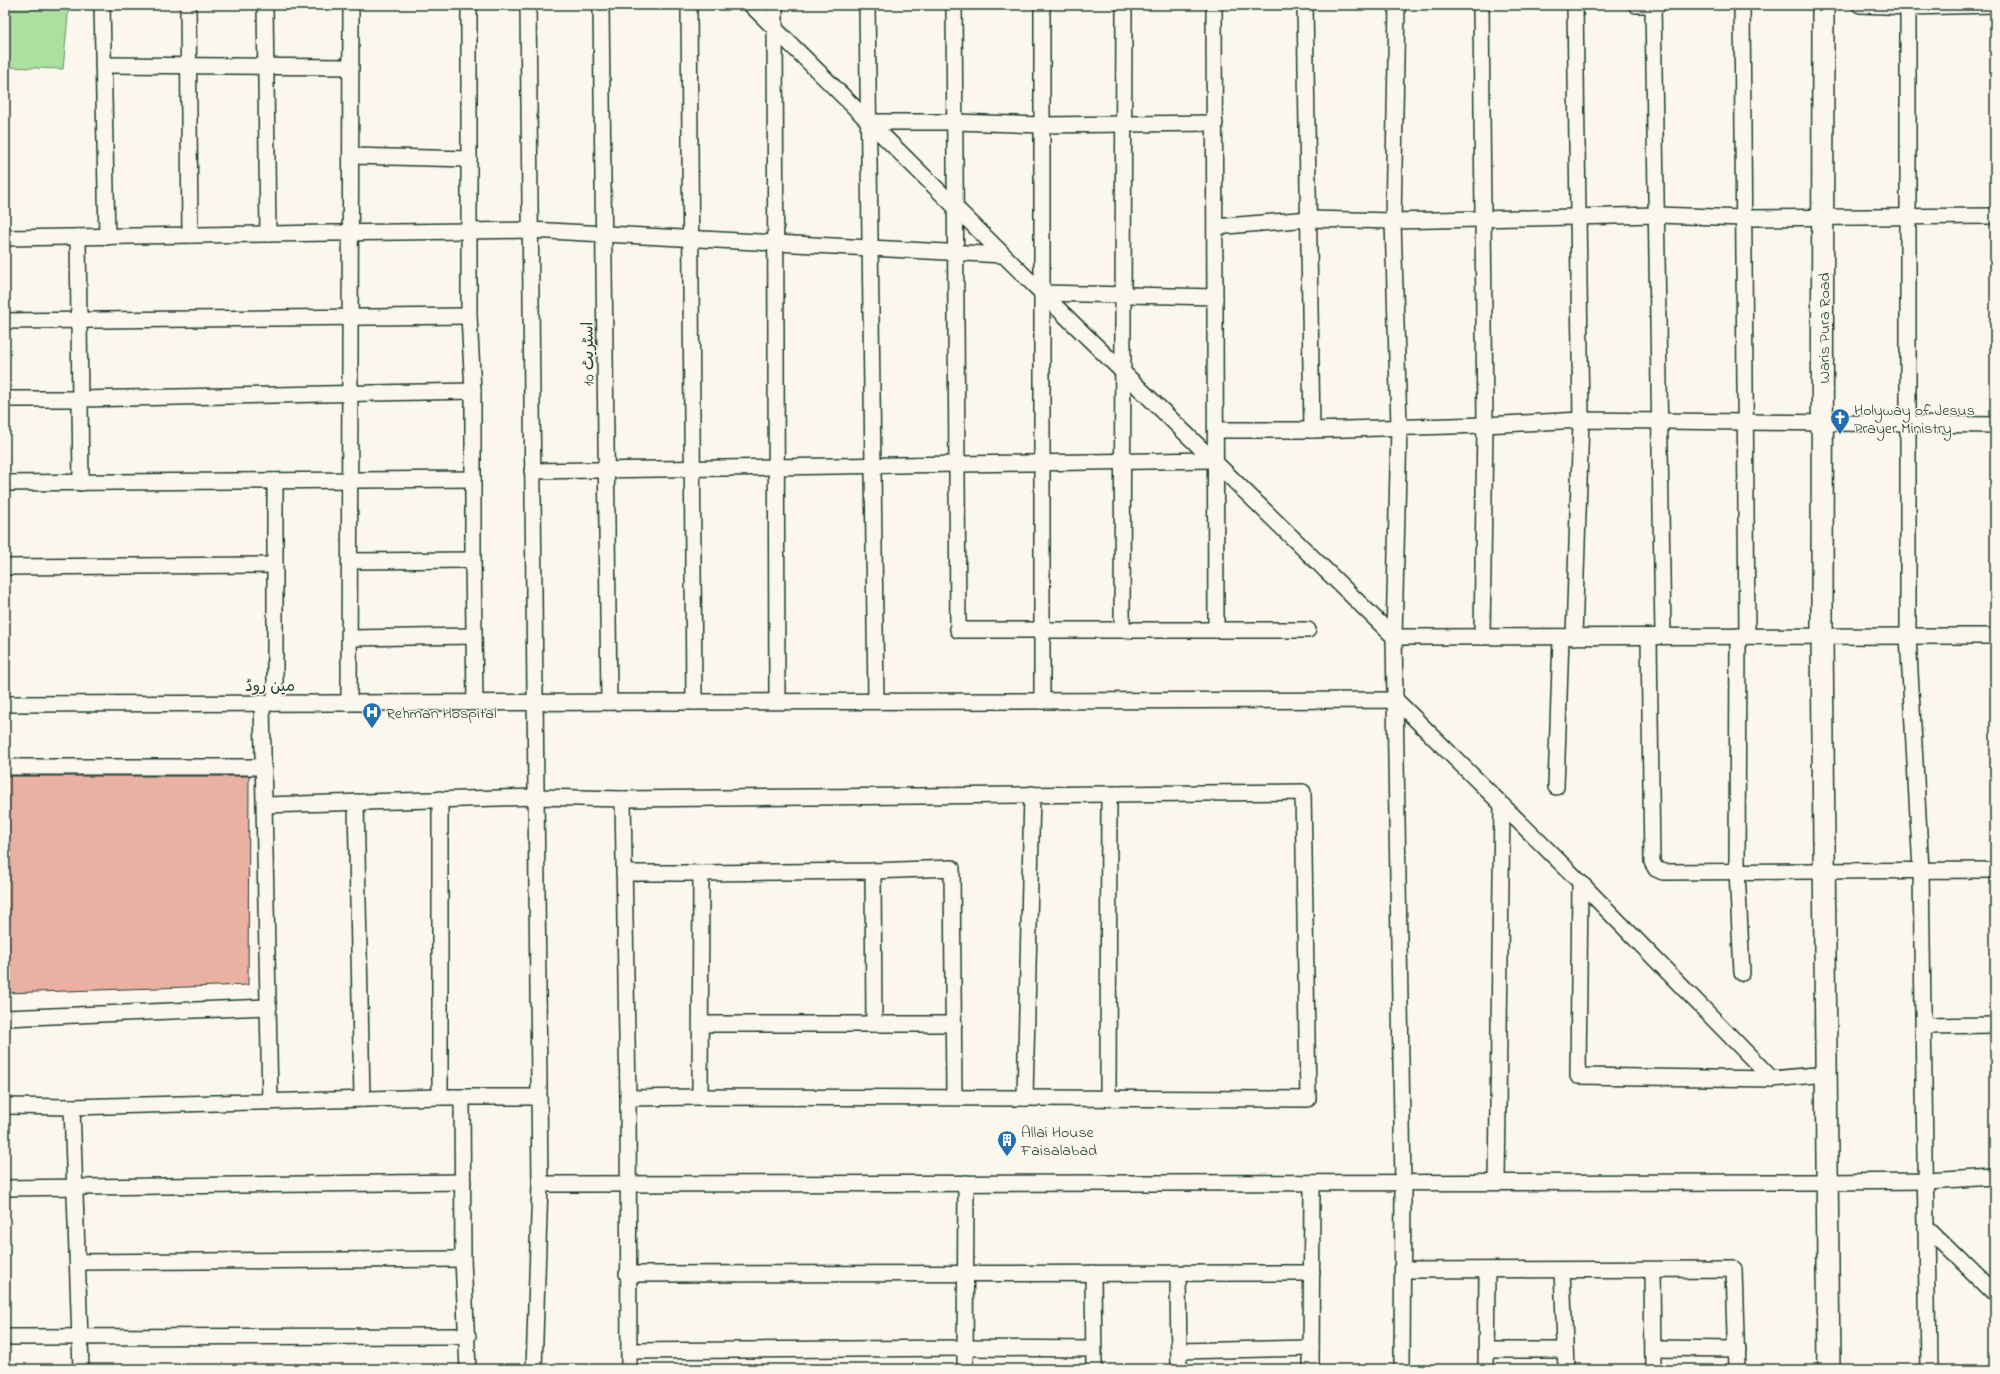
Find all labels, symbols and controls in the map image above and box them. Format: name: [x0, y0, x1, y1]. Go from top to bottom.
street label: Waris Pura Road: [1813, 273, 1837, 383]
street label: اسٹریٹ 10: [576, 321, 602, 387]
place label: Holyway of Jesus Prayer Ministry: [1854, 399, 1975, 441]
church icon: Holyway of Jesus Prayer Ministry: [1829, 407, 1851, 435]
street label: مین روڈ: [245, 675, 295, 699]
hospital icon: Rehman Hospital: [361, 701, 383, 729]
place label: Rehman Hospital: [386, 702, 497, 726]
place label: Allai House Faisalabad: [1020, 1121, 1097, 1163]
building icon: Allai House Faisalabad: [996, 1129, 1018, 1157]

